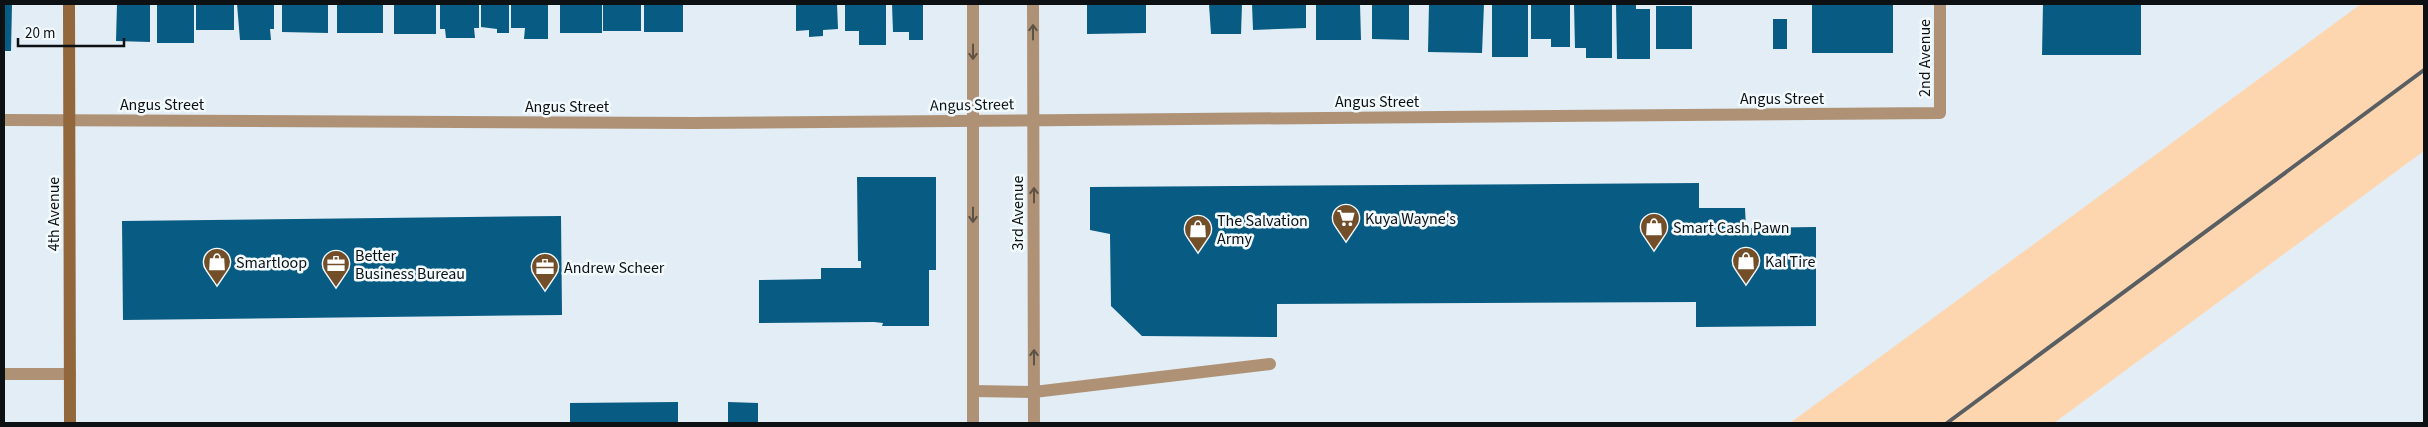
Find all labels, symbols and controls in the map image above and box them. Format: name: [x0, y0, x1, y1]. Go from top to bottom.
scale bar: [18, 15, 124, 47]
street label: 2nd Avenue: [1914, 19, 1936, 97]
text: 20 m: [25, 23, 55, 44]
one-way arrow: [1028, 24, 1038, 40]
one-way arrow: [968, 44, 978, 60]
street label: Angus Street: [1740, 88, 1825, 110]
street label: Angus Street: [1335, 91, 1420, 113]
street label: Angus Street: [930, 93, 1015, 117]
street label: Angus Street: [120, 94, 205, 116]
street label: Angus Street: [525, 96, 610, 118]
street label: 3rd Avenue: [1007, 176, 1029, 250]
street label: 4th Avenue: [43, 177, 65, 251]
one-way arrow: [1029, 187, 1039, 203]
supermarket icon: Kuya Wayne's: [1331, 203, 1361, 242]
one-way arrow: [968, 206, 978, 223]
place label: Kuya Wayne's: [1365, 208, 1456, 230]
place label: The Salvation Army: [1217, 210, 1308, 250]
shop icon: Smart Cash Pawn: [1639, 212, 1669, 251]
shop icon: The Salvation Army: [1183, 214, 1213, 253]
place label: Smart Cash Pawn: [1673, 217, 1790, 239]
place label: Better Business Bureau: [355, 245, 465, 285]
shop icon: Kal Tire: [1731, 246, 1761, 285]
shop icon: Smartloop: [202, 247, 232, 286]
office icon: Better Business Bureau: [321, 249, 351, 288]
place label: Kal Tire: [1765, 251, 1816, 273]
place label: Smartloop: [236, 252, 307, 274]
office icon: Andrew Scheer: [530, 252, 560, 291]
place label: Andrew Scheer: [564, 257, 665, 279]
one-way arrow: [1029, 349, 1039, 366]

